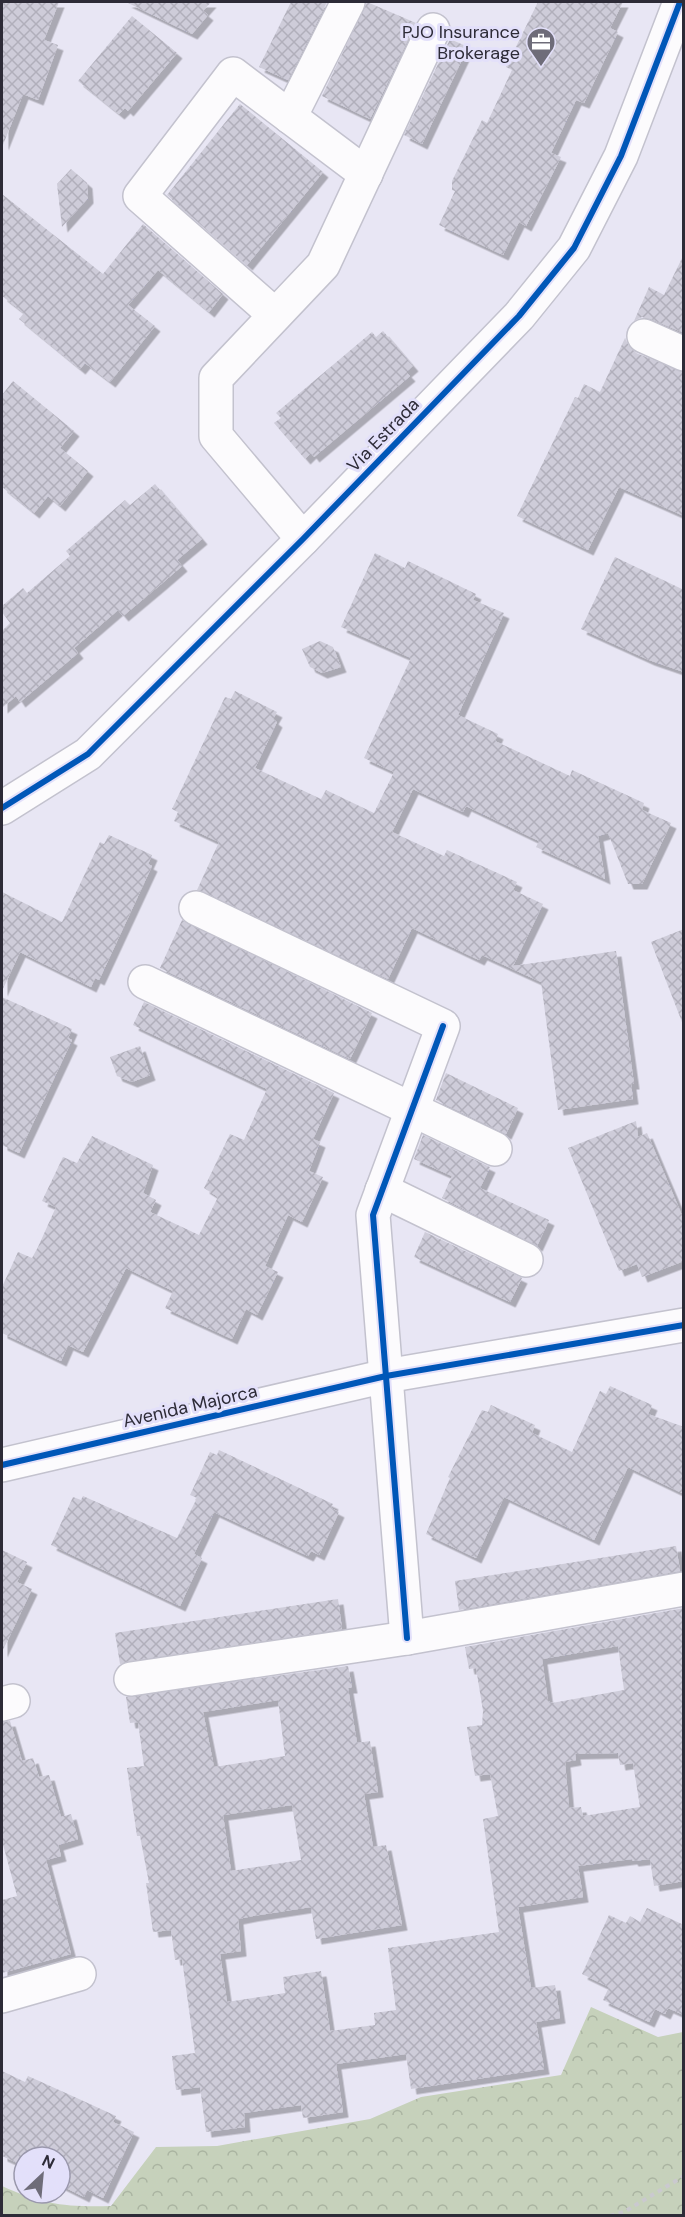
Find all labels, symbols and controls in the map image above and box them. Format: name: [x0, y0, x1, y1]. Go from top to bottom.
place label: PJO Insurance Brokerage: [402, 20, 520, 65]
office icon: PJO Insurance Brokerage: [525, 26, 557, 68]
street label: Via Estrada: [342, 393, 424, 477]
street label: Avenida Majorca: [120, 1379, 260, 1433]
north arrow: [12, 2145, 72, 2205]
text: N: [39, 2150, 58, 2174]

